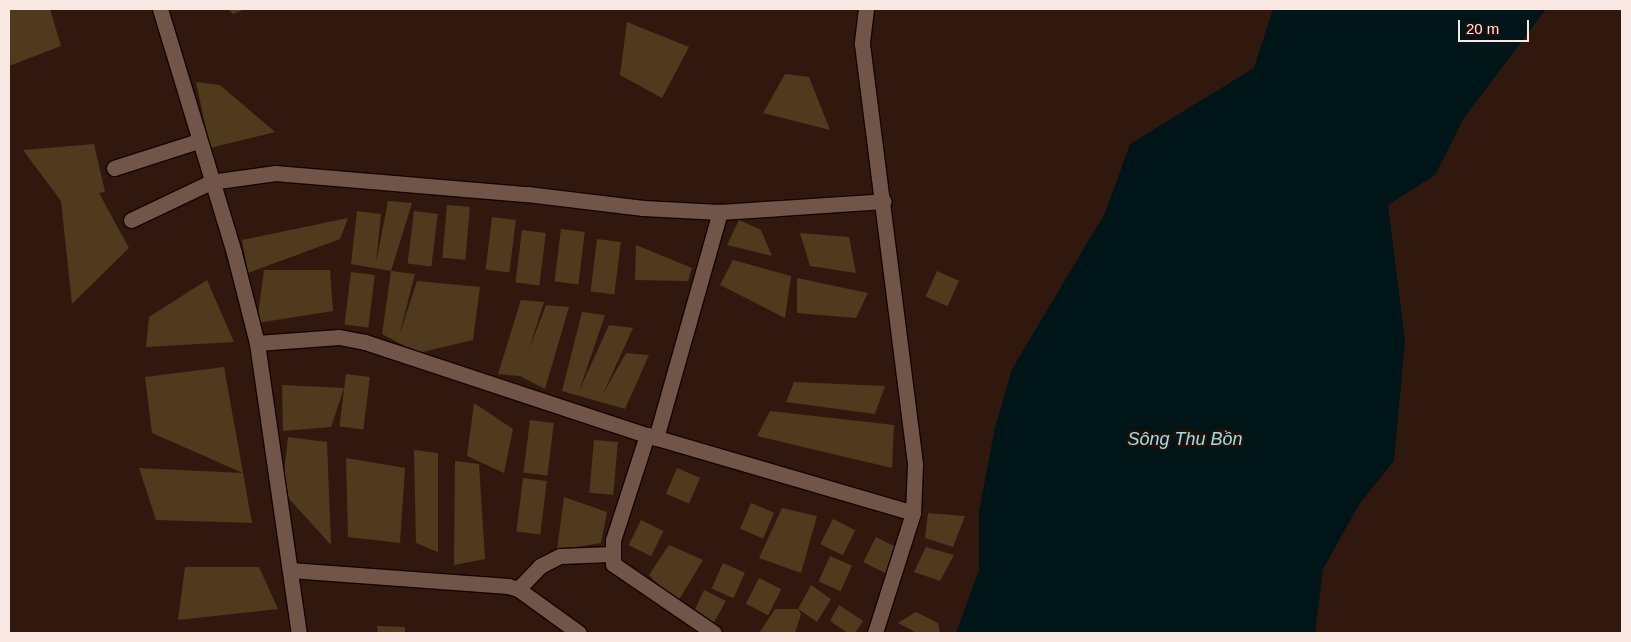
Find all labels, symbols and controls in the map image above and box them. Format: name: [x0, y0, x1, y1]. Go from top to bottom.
scale bar: [1461, 10, 1532, 42]
text: 20 m: [1466, 20, 1499, 37]
water label: Sông Thu Bồn: [1127, 428, 1243, 450]

